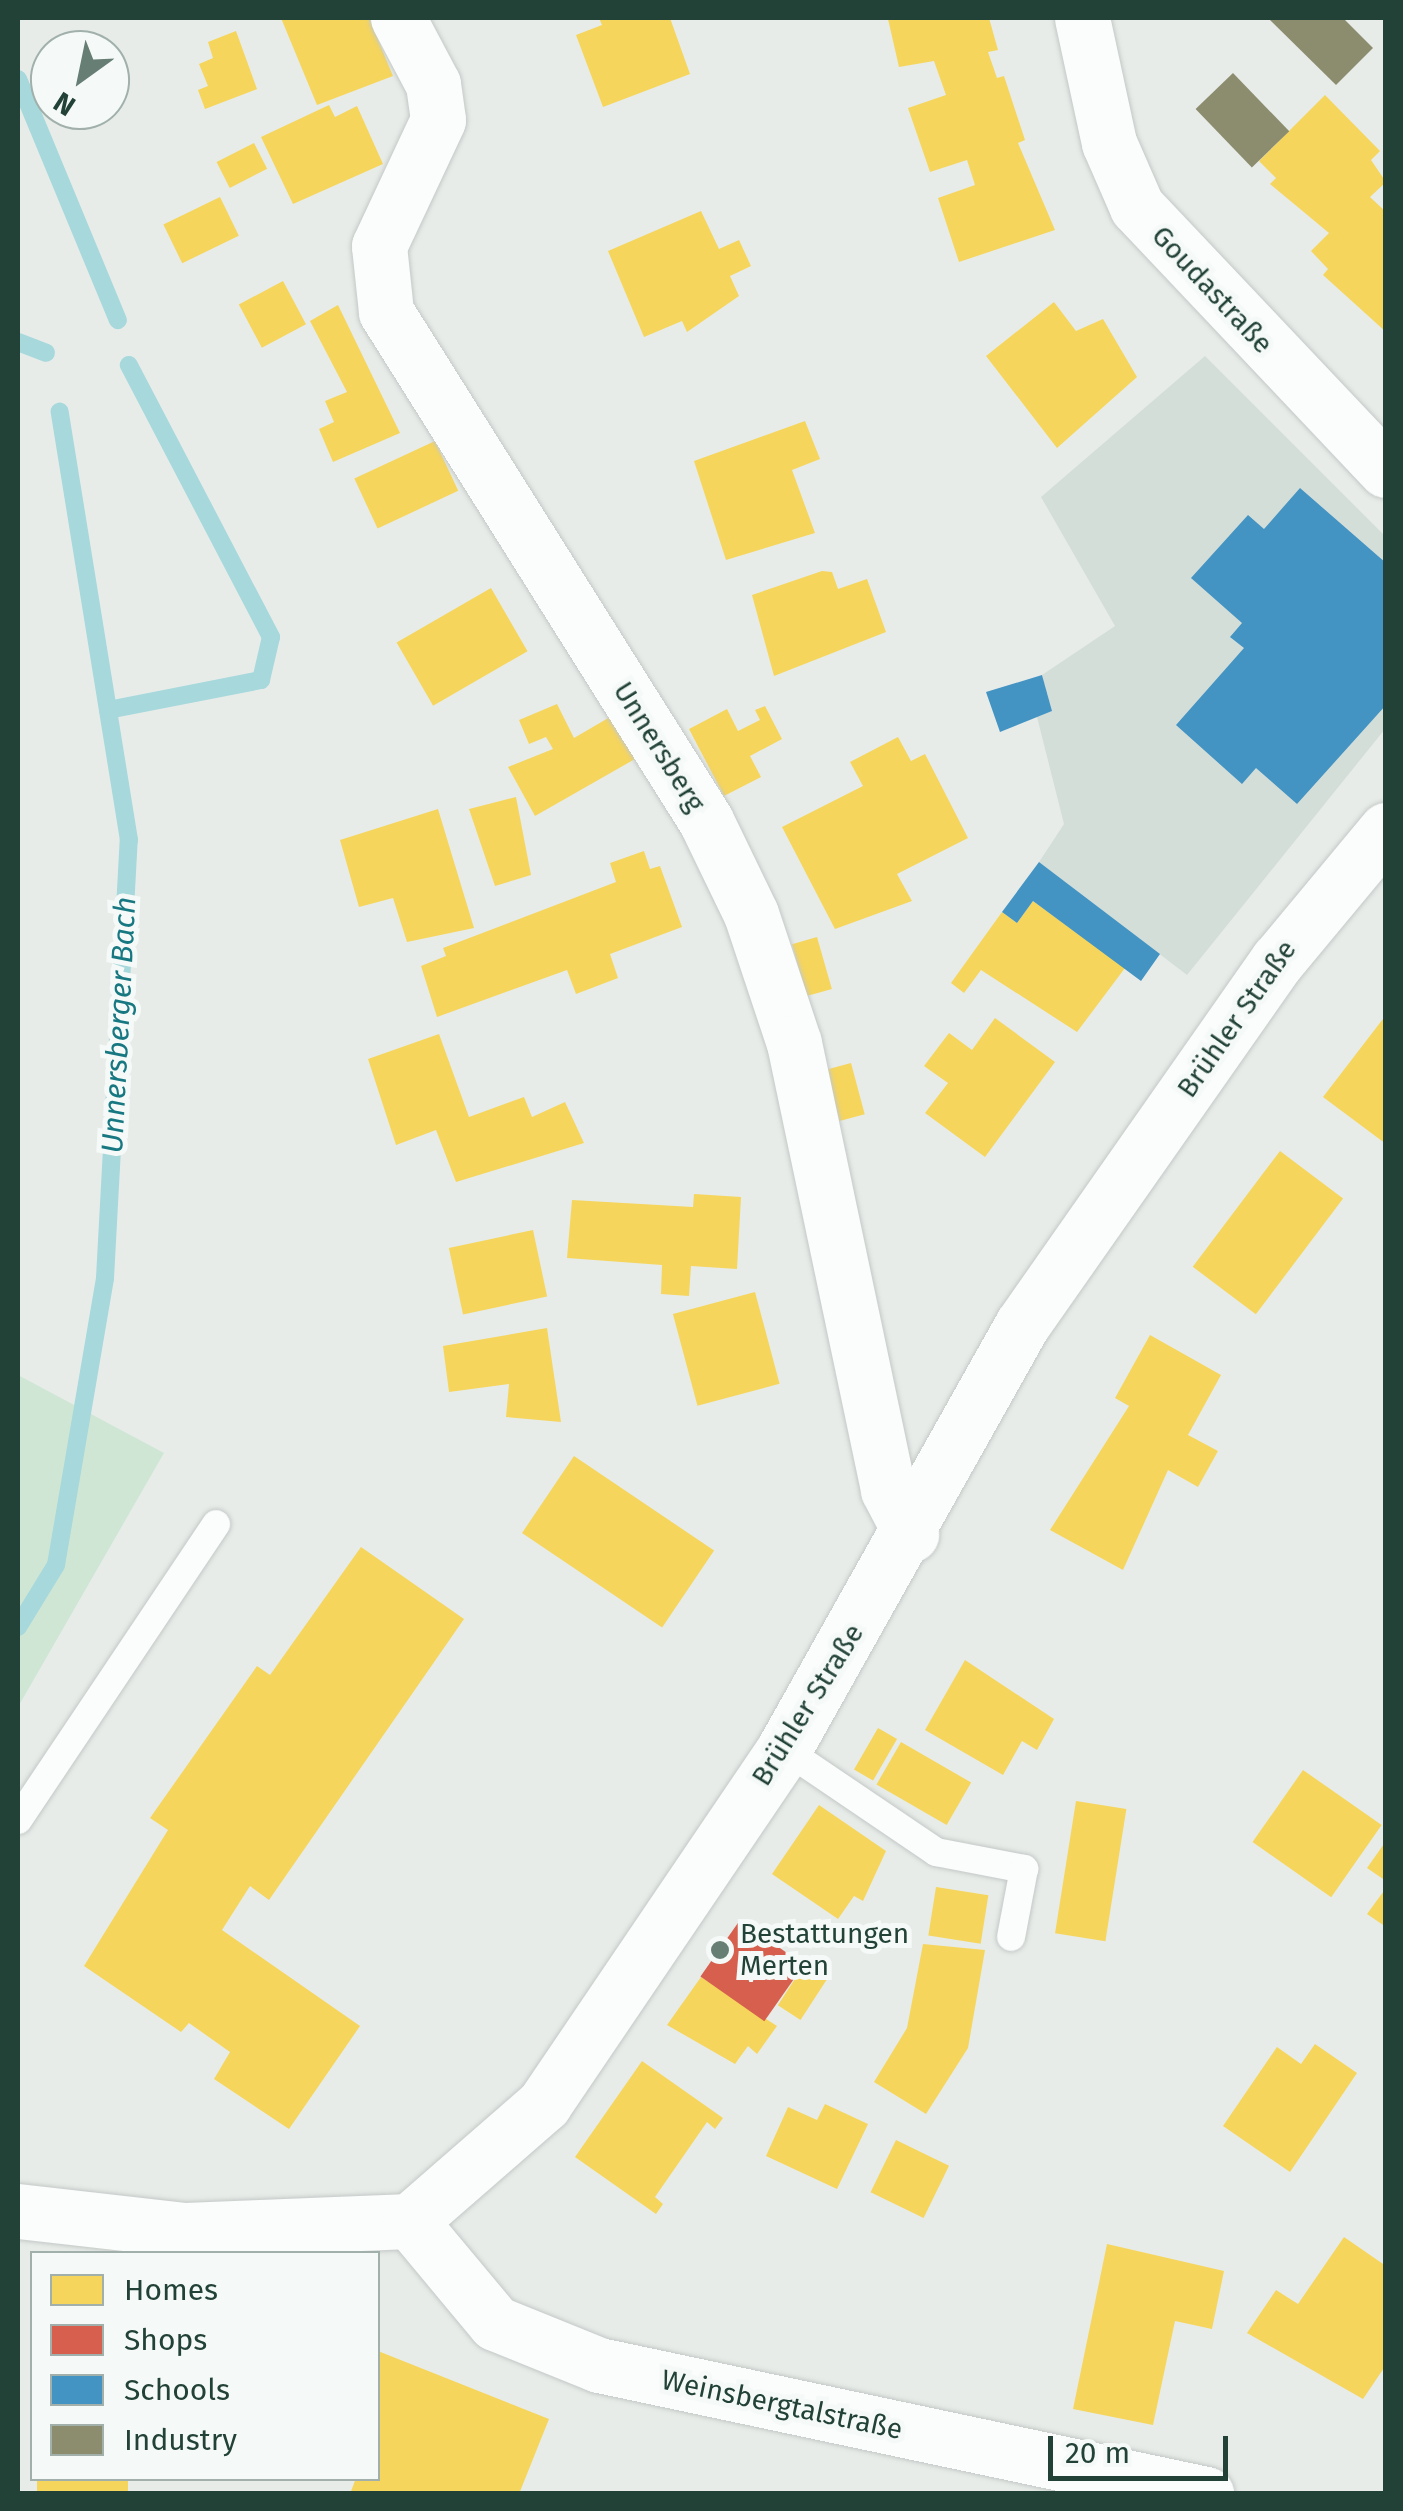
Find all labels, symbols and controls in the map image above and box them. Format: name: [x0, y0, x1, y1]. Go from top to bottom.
north arrow: [30, 30, 130, 130]
text: N: [48, 85, 81, 123]
street label: Goudastraße: [1144, 219, 1280, 361]
street label: Unnersberg: [606, 676, 712, 818]
water label: Unnersberger Bach: [94, 896, 144, 1154]
street label: Brühler Straße: [1170, 934, 1304, 1104]
street label: Brühler Straße: [745, 1618, 871, 1792]
place label: Bestattungen Merten: [740, 1917, 909, 1983]
marker: Bestattungen Merten: [709, 1939, 731, 1961]
legend: [30, 2251, 380, 2481]
text: Homes: [124, 2272, 218, 2308]
text: Shops: [124, 2322, 207, 2358]
street label: Weinsbergtalstraße: [658, 2363, 906, 2447]
text: Schools: [124, 2372, 230, 2408]
scale bar: [1053, 2416, 1233, 2478]
text: Industry: [124, 2422, 237, 2458]
text: 20 m: [1065, 2435, 1130, 2471]

